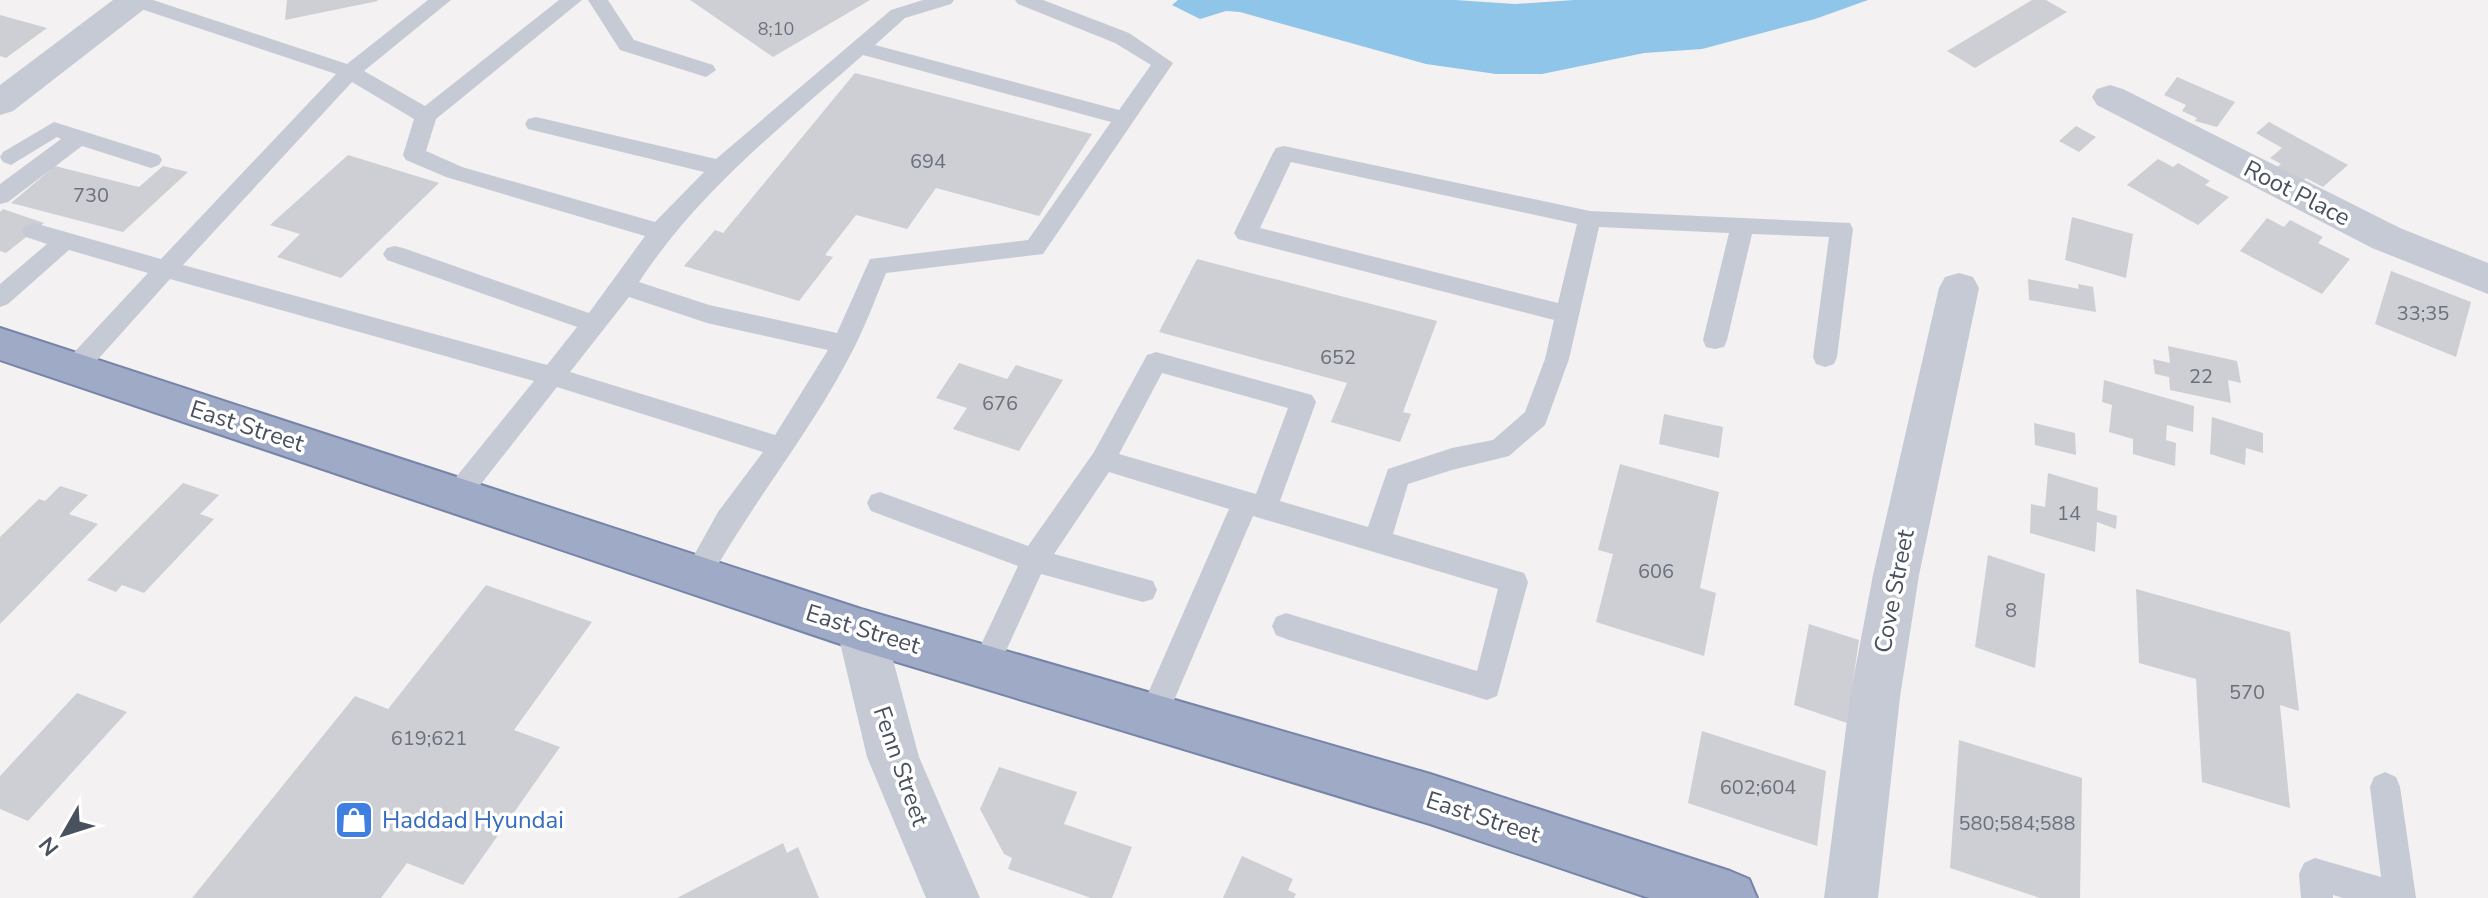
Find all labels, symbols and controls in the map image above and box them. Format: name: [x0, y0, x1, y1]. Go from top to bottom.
house number: 8;10: [758, 17, 794, 41]
house number: 694: [910, 148, 946, 175]
street label: Root Place: [2238, 153, 2356, 233]
house number: 730: [73, 182, 109, 209]
house number: 33;35: [2397, 300, 2449, 327]
house number: 652: [1320, 344, 1356, 371]
house number: 22: [2189, 363, 2213, 390]
house number: 676: [982, 390, 1018, 417]
street label: East Street: [186, 393, 309, 460]
house number: 14: [2057, 500, 2081, 527]
street label: Cove Street: [1866, 526, 1922, 655]
house number: 606: [1638, 558, 1674, 585]
street label: East Street: [802, 596, 925, 662]
house number: 8: [2005, 597, 2017, 624]
house number: 570: [2229, 679, 2265, 706]
street label: Fenn Street: [866, 702, 937, 831]
house number: 619;621: [391, 725, 467, 752]
house number: 602;604: [1720, 774, 1796, 801]
street label: East Street: [1422, 784, 1545, 851]
north arrow: [24, 794, 104, 874]
shop icon: Haddad Hyundai: [333, 799, 375, 841]
place label: Haddad Hyundai: [382, 804, 564, 836]
house number: 580;584;588: [1958, 810, 2076, 837]
text: N: [32, 830, 66, 862]

